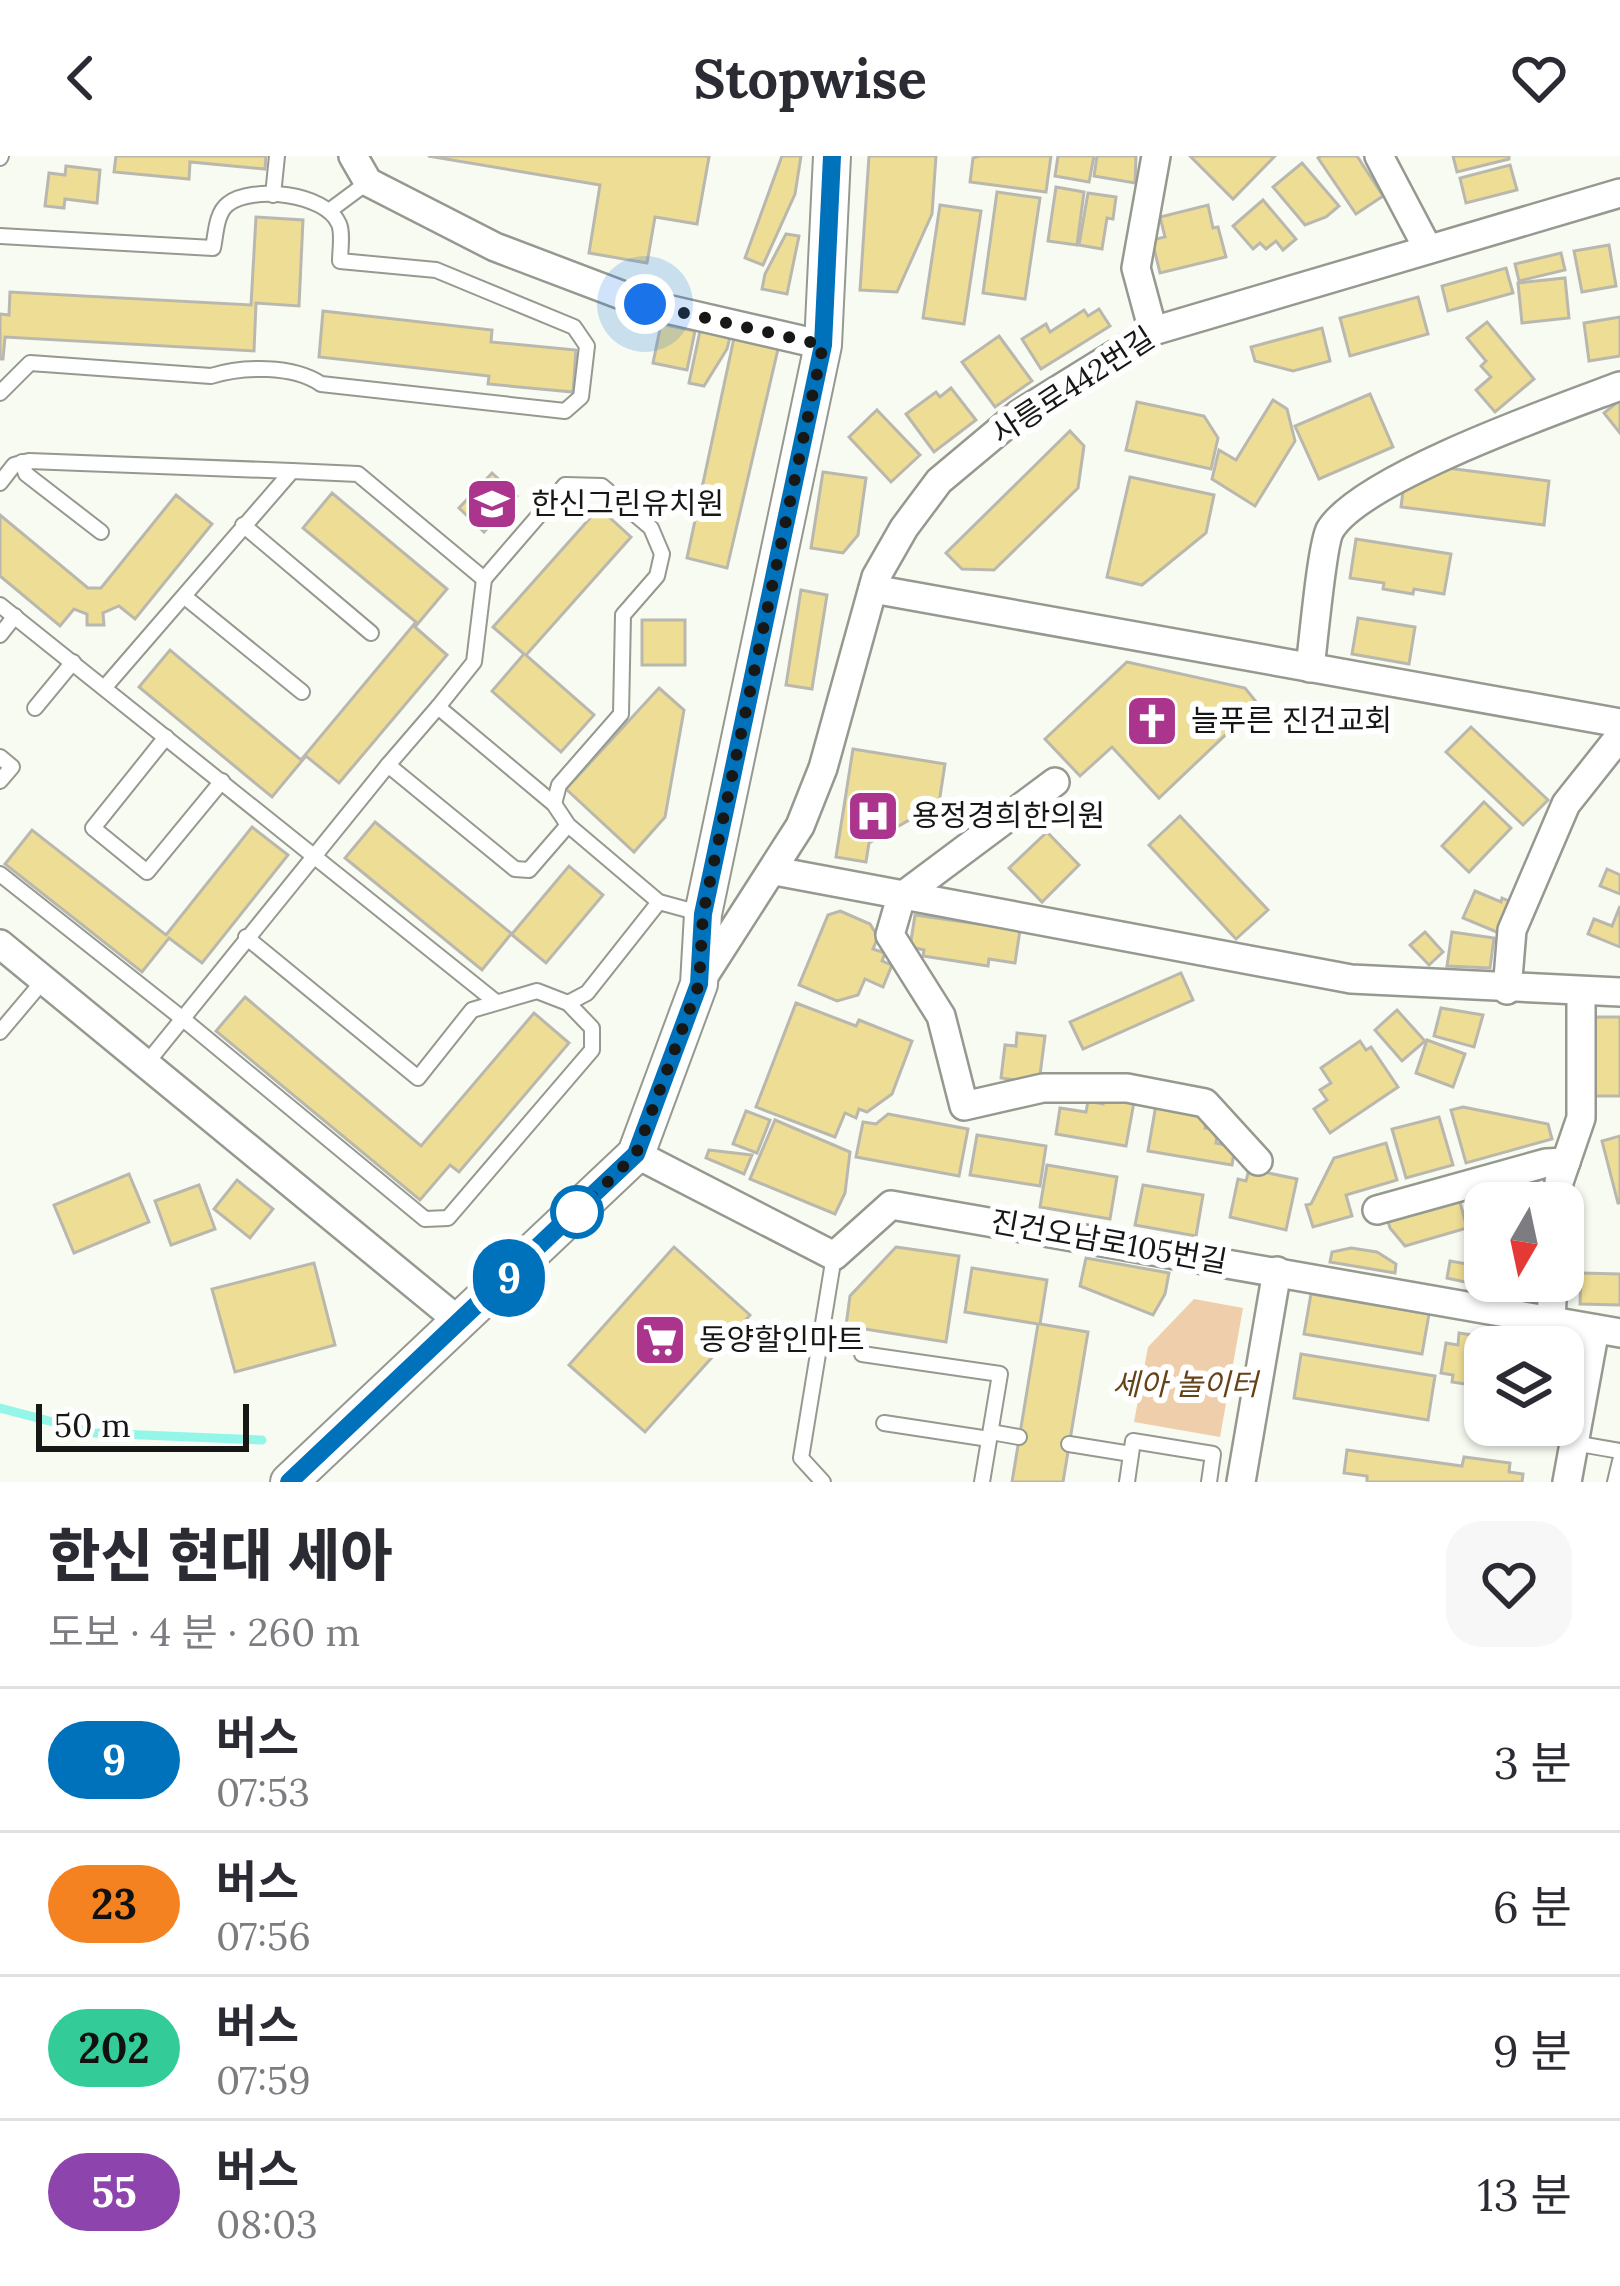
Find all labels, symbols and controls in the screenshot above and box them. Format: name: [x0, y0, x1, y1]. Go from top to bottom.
text: Stopwise: [693, 44, 927, 113]
icon: back: [48, 45, 114, 111]
icon: heart: [1506, 45, 1572, 111]
your location: [615, 274, 675, 334]
street label: 사릉로442번길: [984, 318, 1161, 452]
school or university icon: 한신그린유치원: [464, 476, 520, 532]
place label: 한신그린유치원: [531, 484, 724, 522]
church icon: 늘푸른 진건교회: [1124, 693, 1180, 749]
place label: 늘푸른 진건교회: [1191, 701, 1392, 739]
hospital icon: 용정경희한의원: [845, 788, 901, 844]
place label: 용정경희한의원: [912, 796, 1105, 834]
north arrow: [1464, 1182, 1584, 1302]
map controls: [1464, 1182, 1584, 1446]
unlabelled marker: [552, 1187, 602, 1237]
street label: 진건오남로105번길: [988, 1202, 1230, 1280]
line badge: 9: [470, 1239, 548, 1317]
text: 9: [497, 1251, 521, 1305]
supermarket icon: 동양할인마트: [632, 1312, 688, 1368]
place label: 동양할인마트: [699, 1320, 865, 1358]
button: layers: [1464, 1326, 1584, 1446]
park label: 세아 놀이터: [1112, 1365, 1261, 1403]
scale bar: [36, 1398, 249, 1451]
text: 50 m: [54, 1404, 131, 1446]
text: 한신 현대 세아: [48, 1519, 393, 1592]
button: heart: [1446, 1521, 1572, 1647]
text: 도보 · 4 분 · 260 m: [48, 1607, 360, 1657]
text: 버스: [216, 1709, 299, 1766]
text: 9: [102, 1733, 126, 1787]
text: 3 분: [1494, 1734, 1572, 1791]
text: 07:53: [216, 1767, 310, 1817]
text: 버스: [216, 1853, 299, 1910]
text: 23: [91, 1877, 137, 1931]
text: 6 분: [1493, 1878, 1572, 1935]
text: 07:56: [216, 1911, 311, 1961]
text: 버스: [216, 1997, 299, 2054]
text: 202: [78, 2021, 150, 2075]
text: 9 분: [1493, 2022, 1572, 2079]
text: 07:59: [216, 2055, 311, 2105]
text: 버스: [216, 2141, 299, 2198]
text: 55: [91, 2165, 137, 2219]
text: 13 분: [1477, 2166, 1572, 2223]
text: 08:03: [216, 2199, 318, 2249]

